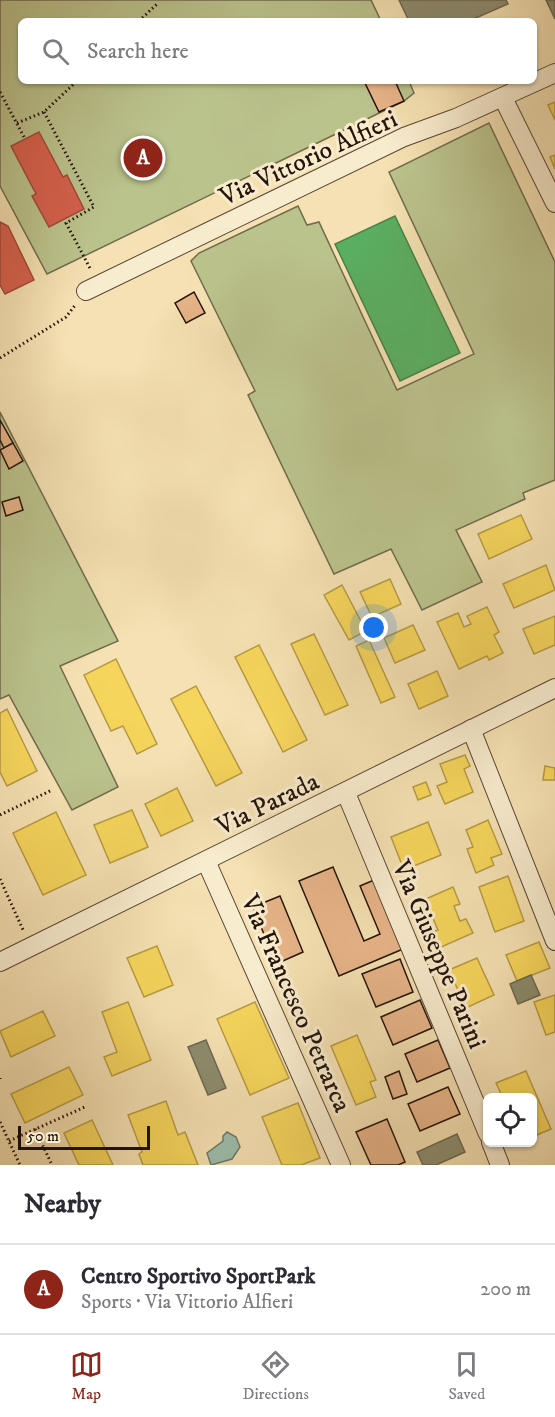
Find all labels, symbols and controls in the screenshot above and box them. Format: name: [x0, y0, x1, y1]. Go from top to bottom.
search box: [18, 18, 537, 84]
icon: search: [39, 35, 72, 68]
text: Search here: [87, 38, 189, 65]
street label: Via Vittorio Alfieri: [214, 103, 403, 214]
pin: A: [124, 136, 162, 180]
your location: [359, 613, 388, 642]
street label: Via Parada: [210, 765, 325, 844]
street label: Via Giuseppe Parini: [384, 854, 493, 1054]
street label: Via Francesco Petrarca: [232, 889, 358, 1118]
map controls: [483, 1093, 537, 1147]
button: locate: [483, 1093, 537, 1147]
scale bar: [18, 1123, 150, 1150]
text: 50 m: [27, 1126, 59, 1146]
text: Nearby: [24, 1188, 101, 1221]
text: Centro Sportivo SportPark: [81, 1263, 315, 1290]
text: A: [37, 1277, 50, 1302]
text: 200 m: [480, 1277, 531, 1302]
text: Sports · Via Vittorio Alfieri: [81, 1290, 293, 1315]
tab: Map: [70, 1348, 103, 1404]
tab: Directions: [242, 1348, 309, 1404]
tab: Saved: [448, 1348, 485, 1404]

